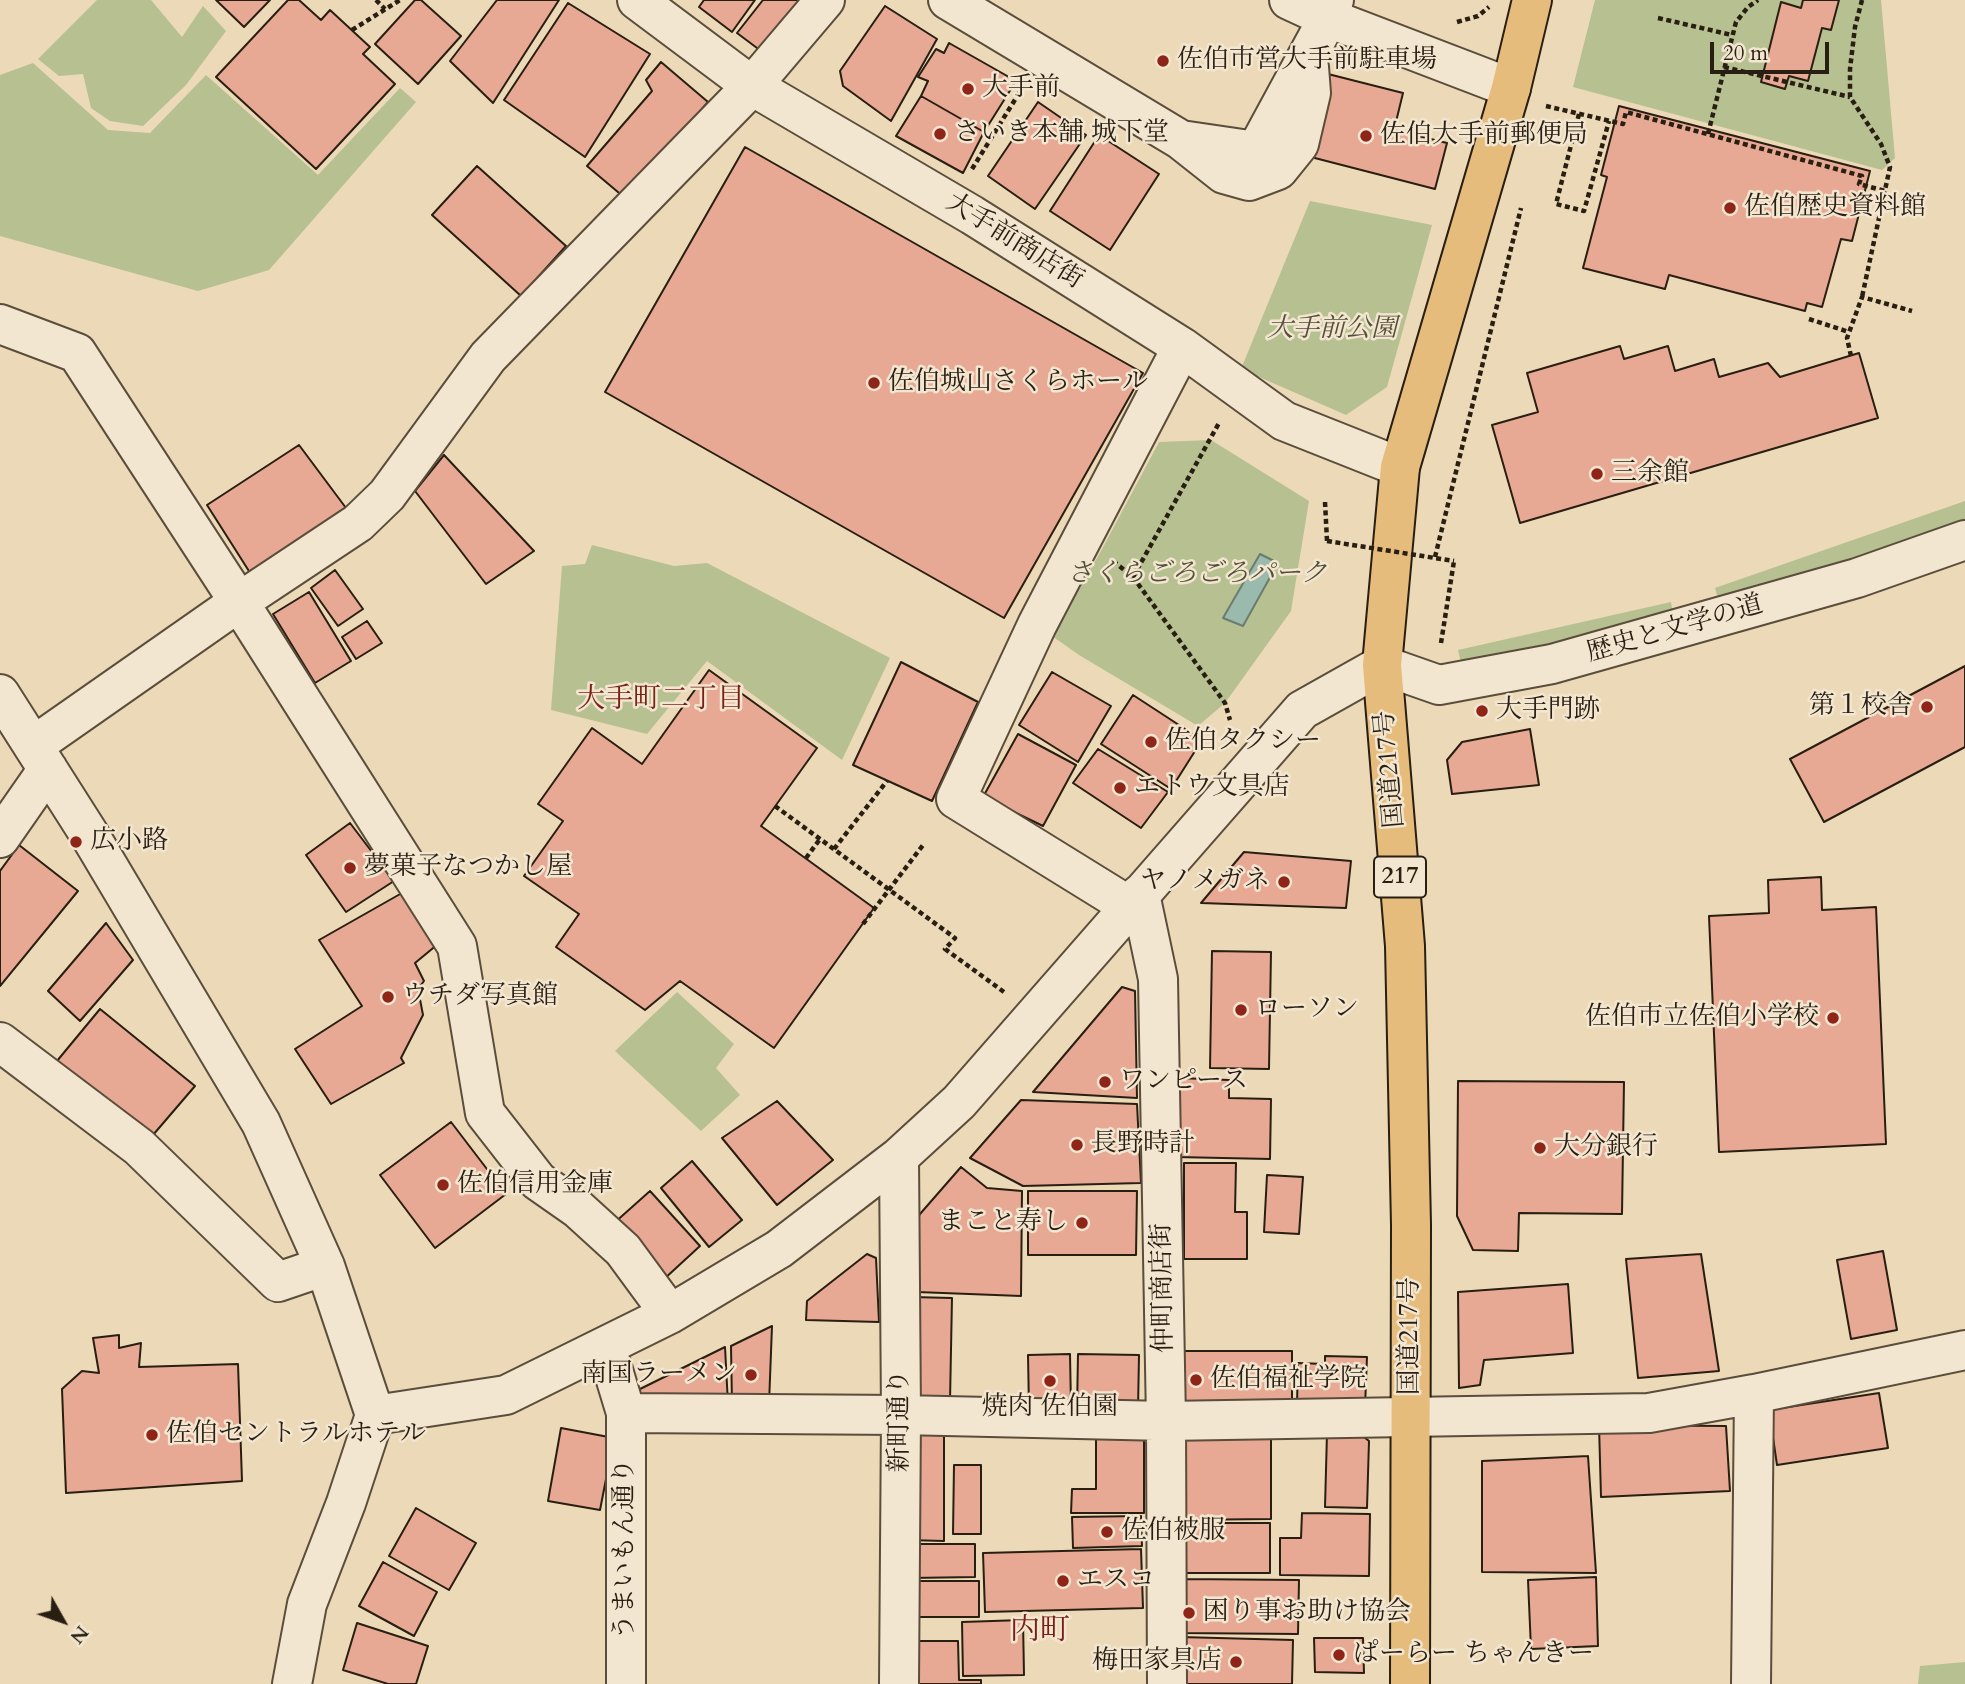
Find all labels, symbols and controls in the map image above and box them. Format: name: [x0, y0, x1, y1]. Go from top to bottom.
scale bar: [1713, 28, 1832, 72]
text: 20 m: [1723, 39, 1768, 68]
place label: 佐伯市営大手前駐車場: [1177, 45, 1437, 77]
marker: 佐伯市営大手前駐車場: [1155, 53, 1171, 69]
place label: 大手前: [982, 73, 1060, 105]
marker: 大手前: [960, 81, 976, 97]
place label: さいき本舗 城下堂: [954, 118, 1169, 150]
place label: 佐伯大手前郵便局: [1380, 120, 1588, 152]
marker: さいき本舗 城下堂: [932, 126, 948, 142]
marker: 佐伯大手前郵便局: [1358, 128, 1374, 144]
street label: 大手前商店街: [940, 187, 1088, 297]
place label: 佐伯歴史資料館: [1744, 192, 1926, 224]
marker: 佐伯歴史資料館: [1722, 200, 1738, 216]
park label: 大手前公園: [1267, 314, 1397, 346]
place label: 佐伯城山さくらホール: [888, 367, 1148, 399]
marker: 佐伯城山さくらホール: [866, 375, 882, 391]
place label: 三余館: [1611, 458, 1689, 490]
marker: 三余館: [1589, 466, 1605, 482]
park label: さくらごろごろパーク: [1067, 559, 1327, 591]
street label: 歴史と文学の道: [1583, 590, 1767, 670]
district label: 大手町二丁目: [577, 684, 745, 718]
place label: 第１校舎: [1809, 691, 1913, 723]
place label: 大手門跡: [1496, 695, 1600, 727]
marker: 第１校舎: [1919, 699, 1935, 715]
marker: 大手門跡: [1474, 703, 1490, 719]
street label: 国道217号: [1370, 709, 1412, 829]
place label: 佐伯タクシー: [1165, 726, 1321, 758]
marker: 佐伯タクシー: [1143, 734, 1159, 750]
place label: エトウ文具店: [1134, 772, 1290, 804]
marker: エトウ文具店: [1112, 780, 1128, 796]
place label: 広小路: [90, 826, 168, 858]
marker: 広小路: [68, 834, 84, 850]
place label: 夢菓子なつかし屋: [364, 852, 572, 884]
road number: 217: [1374, 856, 1426, 898]
marker: 夢菓子なつかし屋: [342, 860, 358, 876]
place label: ヤノメガネ: [1140, 866, 1270, 898]
marker: ヤノメガネ: [1276, 874, 1292, 890]
place label: ウチダ写真館: [402, 981, 558, 1013]
marker: ウチダ写真館: [380, 989, 396, 1005]
place label: ローソン: [1255, 994, 1359, 1026]
marker: ローソン: [1233, 1002, 1249, 1018]
place label: 佐伯市立佐伯小学校: [1585, 1002, 1819, 1034]
marker: 佐伯市立佐伯小学校: [1825, 1010, 1841, 1026]
place label: ワンピース: [1119, 1066, 1248, 1098]
marker: ワンピース: [1097, 1074, 1113, 1090]
place label: 長野時計: [1091, 1129, 1195, 1161]
place label: 大分銀行: [1554, 1132, 1658, 1164]
marker: 長野時計: [1069, 1137, 1085, 1153]
marker: 大分銀行: [1532, 1140, 1548, 1156]
place label: 佐伯信用金庫: [457, 1169, 613, 1201]
marker: 佐伯信用金庫: [435, 1177, 451, 1193]
place label: まこと寿し: [938, 1207, 1068, 1239]
marker: まこと寿し: [1074, 1215, 1090, 1231]
street label: 仲町商店街: [1147, 1223, 1181, 1353]
street label: 国道217号: [1395, 1277, 1427, 1395]
place label: 南国ラーメン: [581, 1359, 737, 1391]
place label: 佐伯福祉学院: [1210, 1364, 1366, 1396]
marker: 南国ラーメン: [743, 1367, 759, 1383]
street label: 新町通り: [885, 1369, 917, 1473]
marker: 佐伯福祉学院: [1188, 1372, 1204, 1388]
marker: 焼肉 佐伯園: [1042, 1373, 1058, 1389]
place label: 焼肉 佐伯園: [982, 1392, 1118, 1424]
place label: 佐伯セントラルホテル: [166, 1419, 426, 1451]
marker: 佐伯セントラルホテル: [144, 1427, 160, 1443]
street label: うまいもん通り: [610, 1458, 642, 1640]
place label: 佐伯被服: [1121, 1516, 1225, 1548]
marker: 佐伯被服: [1099, 1524, 1115, 1540]
place label: エスコ: [1077, 1565, 1155, 1597]
marker: エスコ: [1055, 1573, 1071, 1589]
north arrow: [28, 1586, 98, 1656]
place label: 困り事お助け協会: [1203, 1597, 1411, 1629]
marker: 困り事お助け協会: [1181, 1605, 1197, 1621]
district label: 内町: [1010, 1614, 1070, 1650]
text: N: [64, 1620, 94, 1649]
place label: ぱーらー ちゃんきー: [1353, 1639, 1594, 1671]
place label: 梅田家具店: [1092, 1646, 1222, 1678]
marker: ぱーらー ちゃんきー: [1331, 1647, 1347, 1663]
marker: 梅田家具店: [1228, 1654, 1244, 1670]

